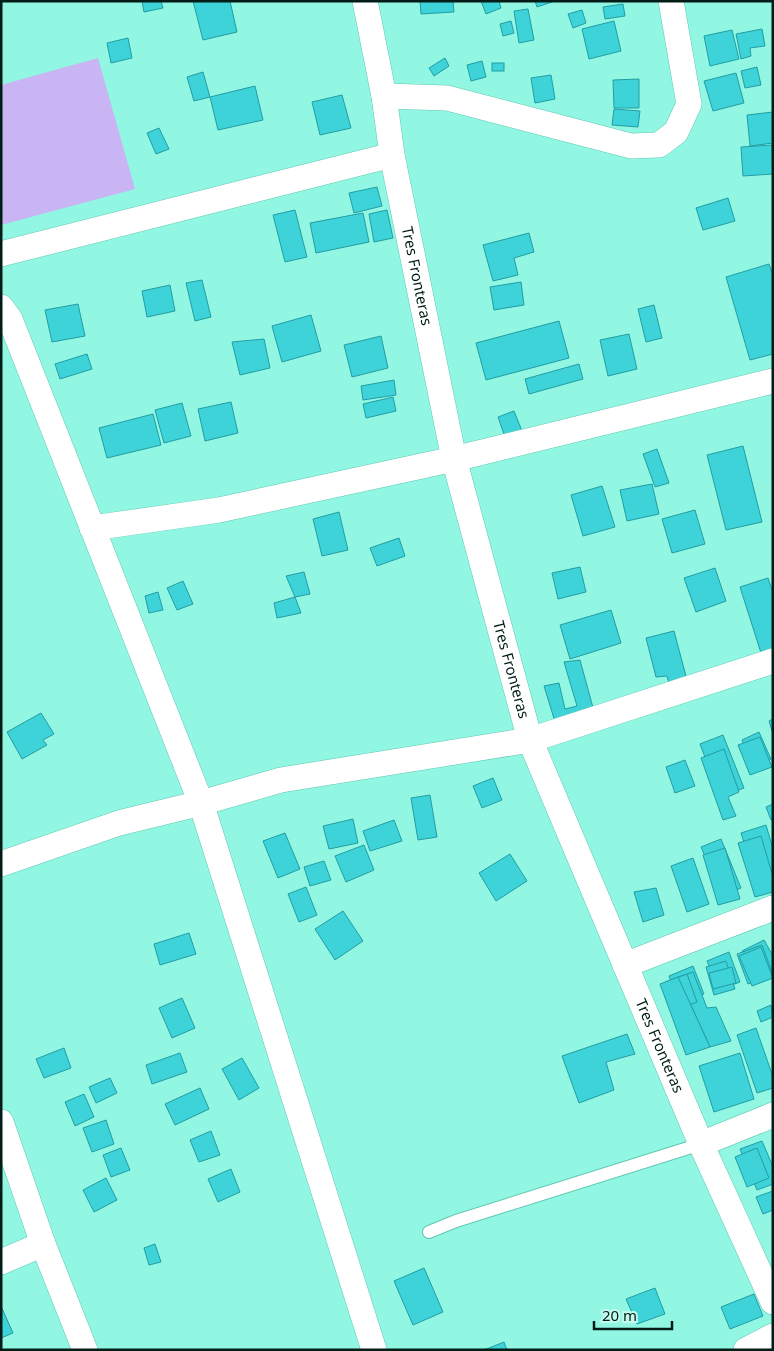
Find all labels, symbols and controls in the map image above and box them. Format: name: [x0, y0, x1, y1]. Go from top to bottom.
street label: Tres Fronteras: [398, 225, 438, 327]
street label: Tres Fronteras: [489, 618, 535, 721]
street label: Tres Fronteras: [632, 995, 689, 1096]
scale bar: [594, 1298, 672, 1330]
text: 20 m: [602, 1305, 637, 1325]

